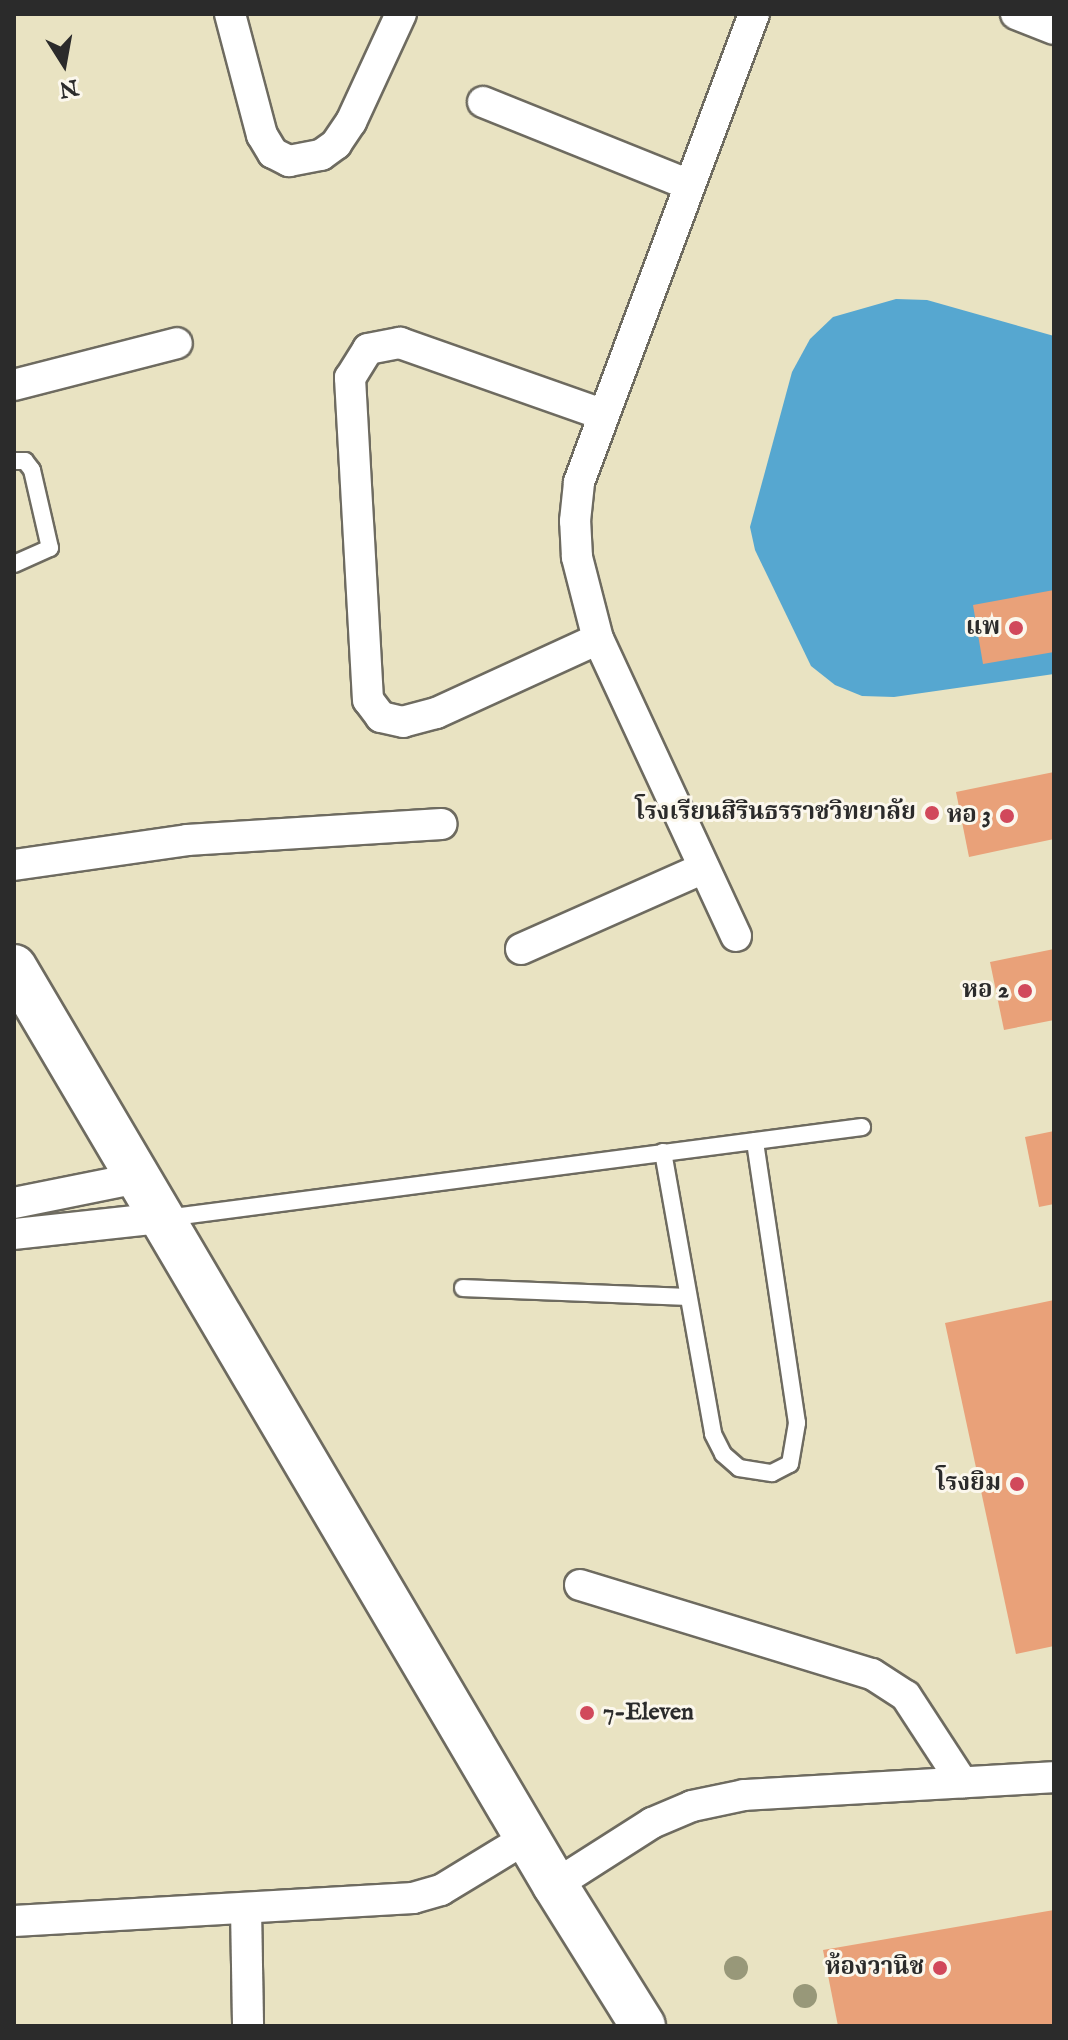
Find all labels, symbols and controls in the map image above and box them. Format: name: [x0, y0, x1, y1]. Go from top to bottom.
north arrow: [24, 24, 104, 104]
text: N: [57, 72, 81, 103]
place label: แพ: [966, 614, 1000, 642]
marker: แพ: [1007, 619, 1025, 637]
place label: โรงเรียนสิรินธรราชวิทยาลัย: [635, 799, 916, 827]
place label: หอ 3: [947, 802, 991, 830]
marker: โรงเรียนสิรินธรราชวิทยาลัย: [923, 804, 941, 822]
marker: หอ 3: [998, 807, 1016, 825]
place label: หอ 2: [962, 977, 1009, 1005]
marker: หอ 2: [1016, 982, 1034, 1000]
place label: โรงยิม: [936, 1470, 1001, 1498]
marker: โรงยิม: [1008, 1475, 1026, 1493]
place label: 7-Eleven: [603, 1699, 694, 1727]
marker: 7-Eleven: [578, 1704, 596, 1722]
place label: ห้องวานิช: [825, 1954, 924, 1982]
marker: ห้องวานิช: [931, 1959, 949, 1977]

